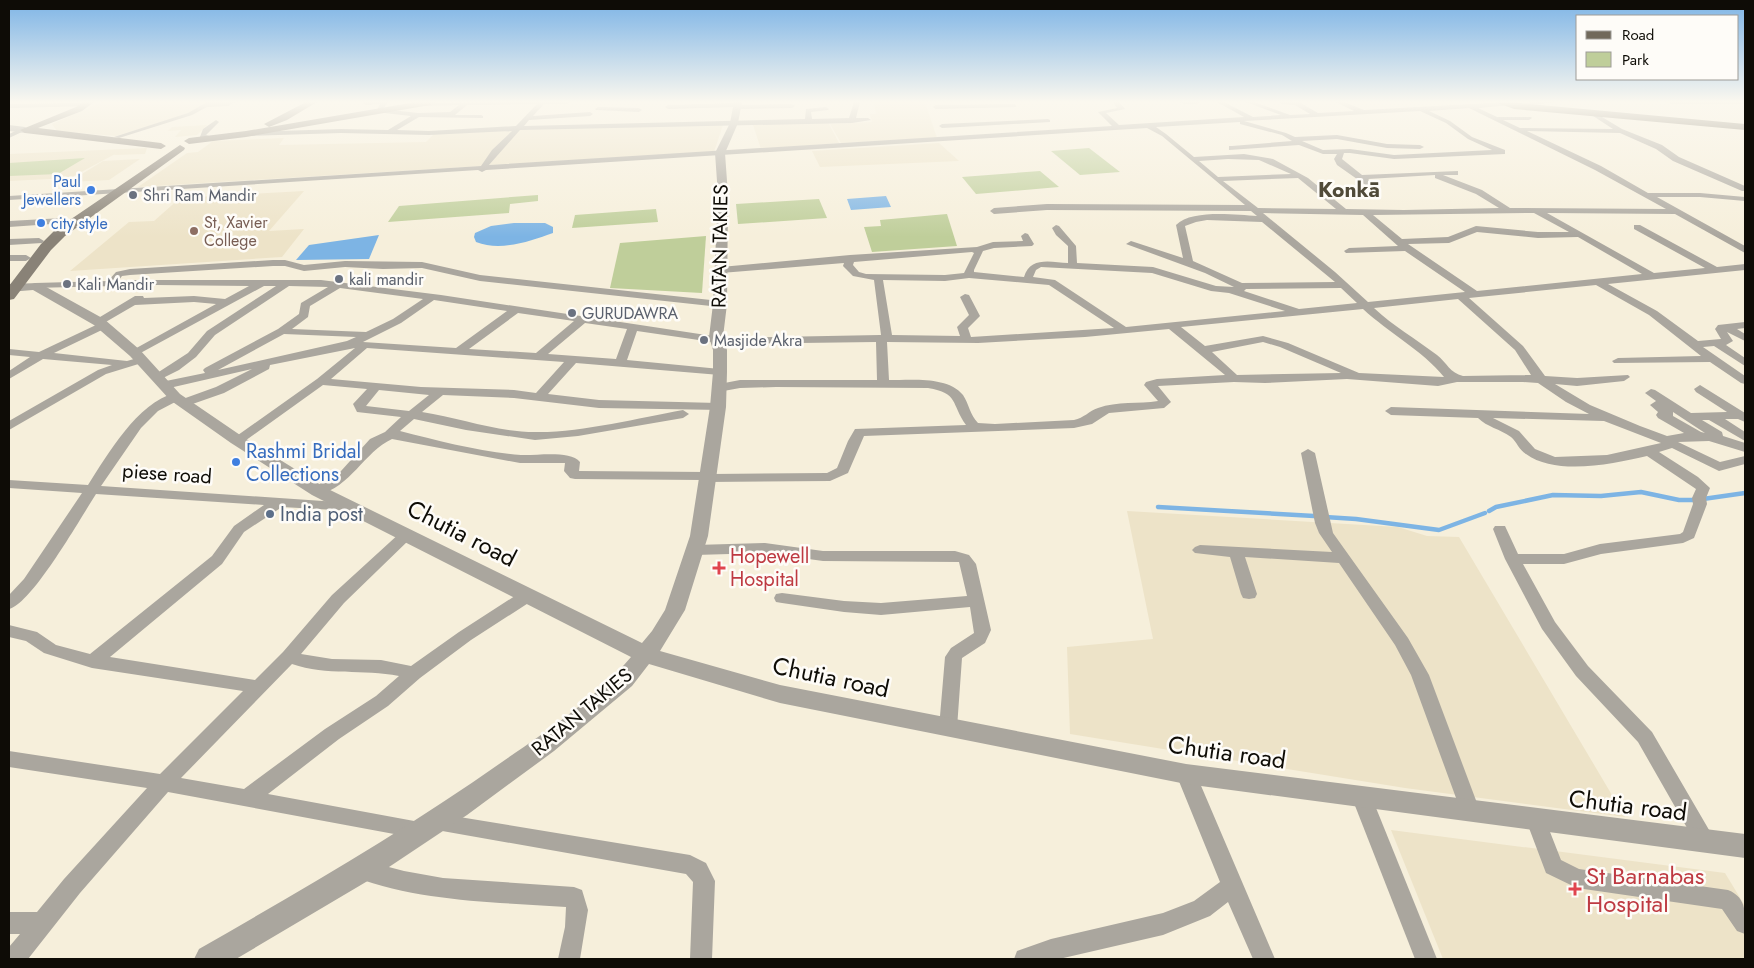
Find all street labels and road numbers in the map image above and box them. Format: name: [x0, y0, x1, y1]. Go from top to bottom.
street label: RATAN TAKIES: [704, 184, 736, 308]
street label: piese road: [121, 456, 213, 492]
street label: Chutia road: [401, 490, 523, 576]
street label: Chutia road: [769, 648, 893, 706]
street label: RATAN TAKIES: [525, 661, 639, 763]
street label: Chutia road: [1166, 726, 1288, 778]
street label: Chutia road: [1567, 780, 1689, 830]

